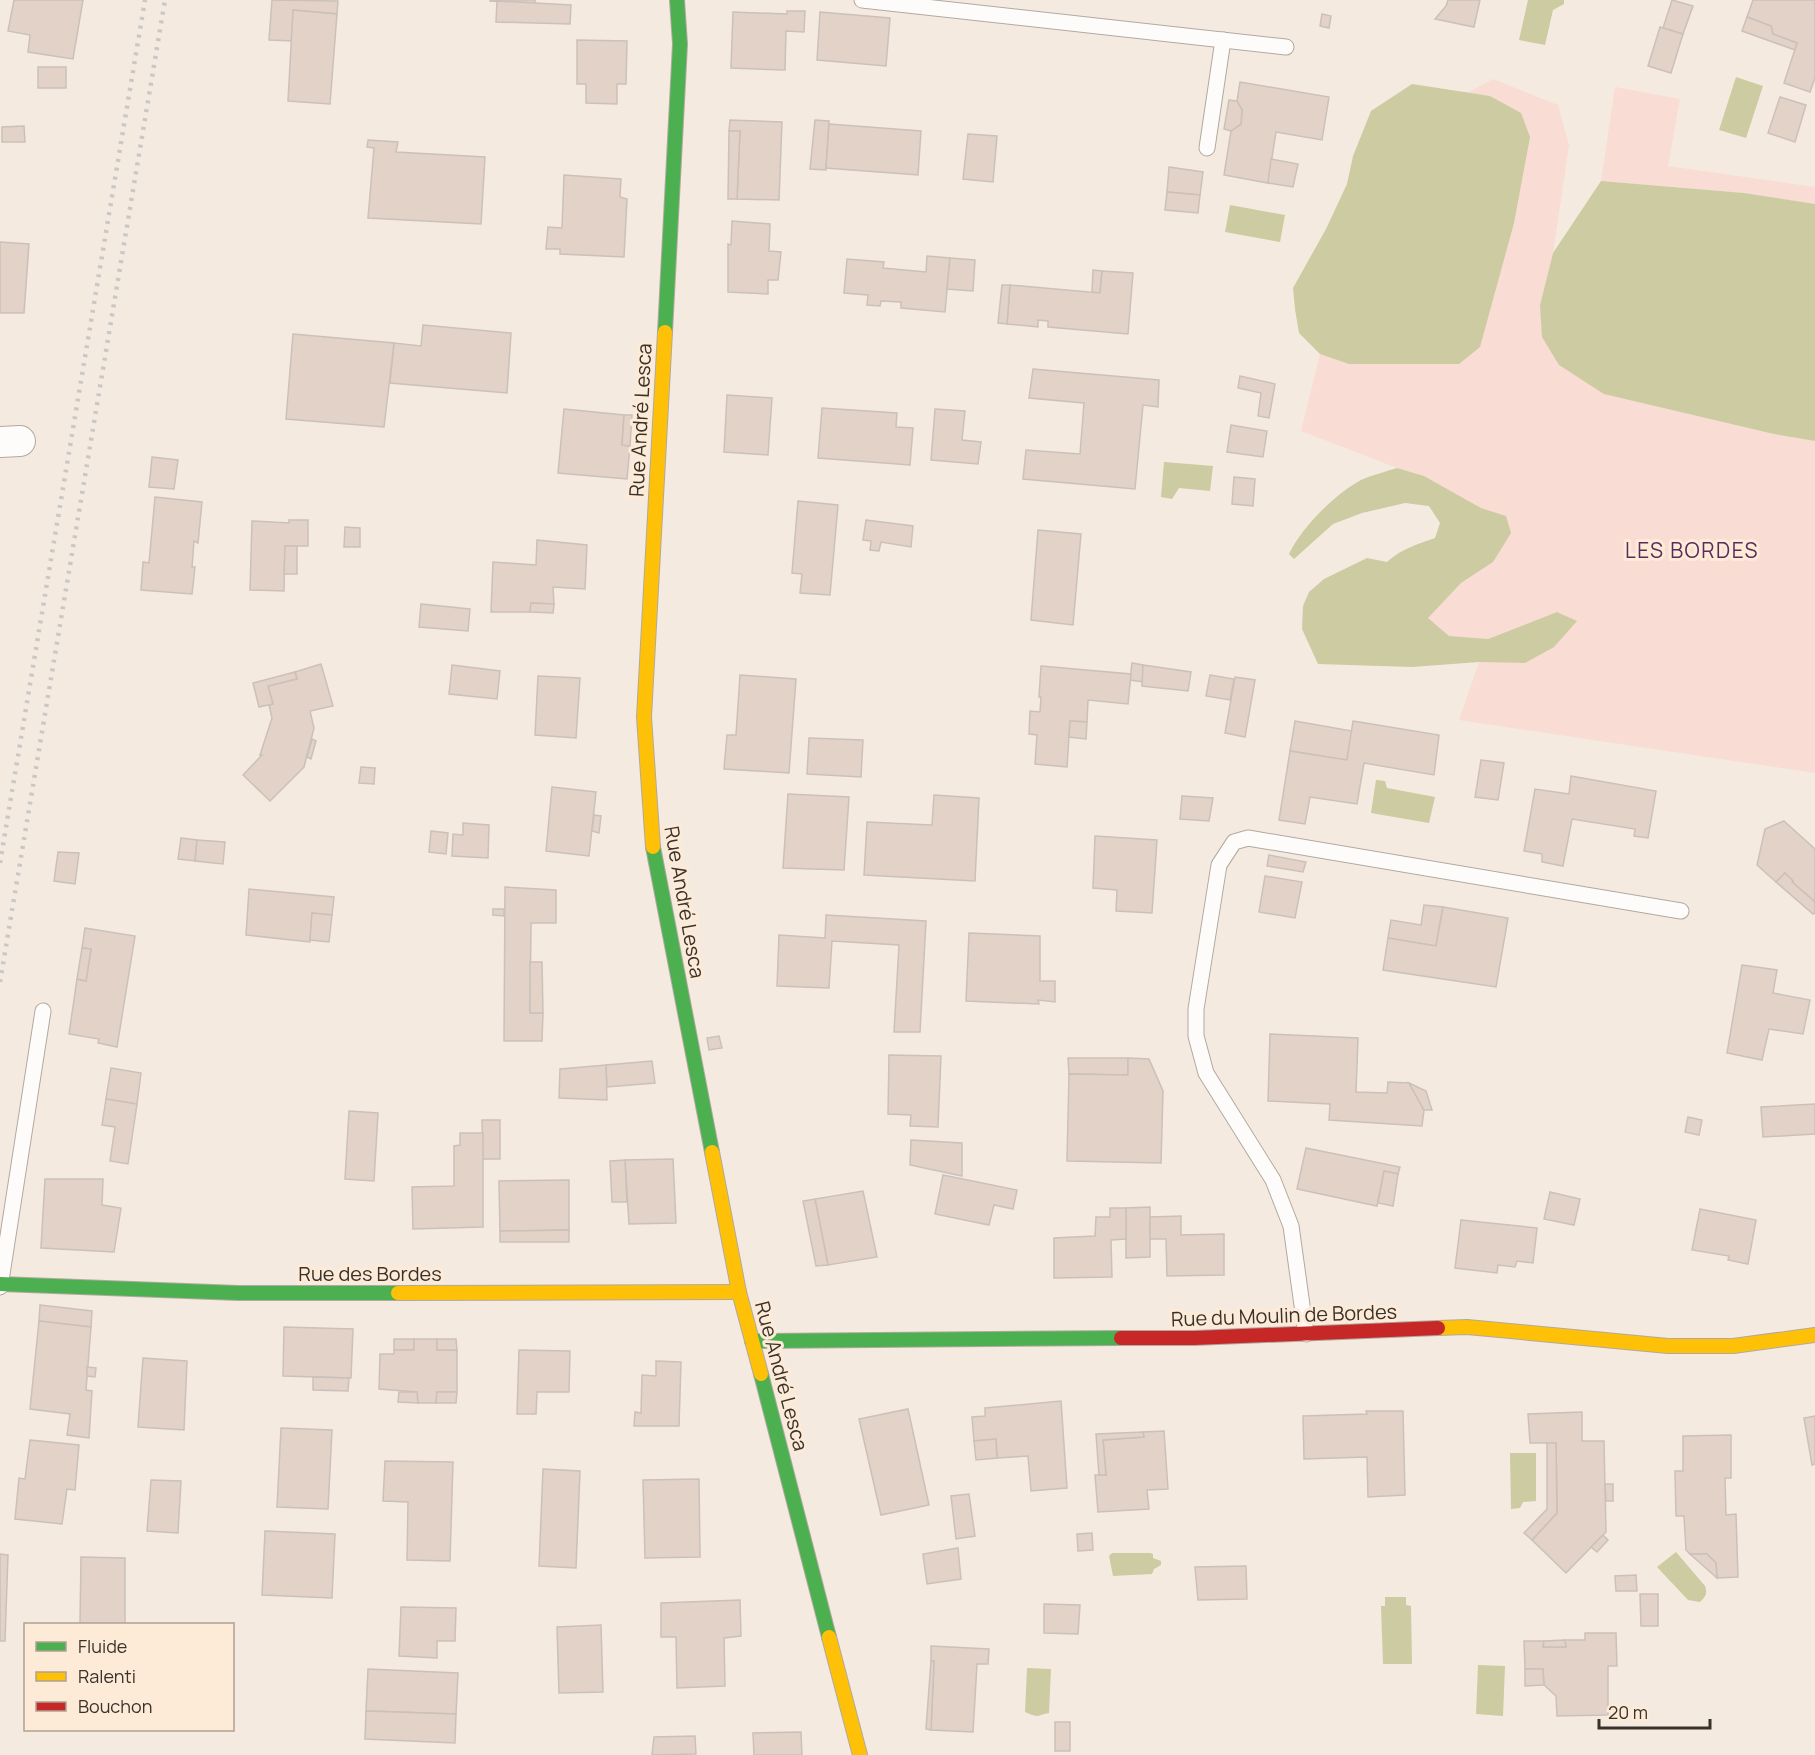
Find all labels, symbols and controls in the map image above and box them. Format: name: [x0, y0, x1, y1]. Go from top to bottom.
street label: Rue André Lesca: [622, 342, 658, 498]
district label: LES BORDES: [1625, 536, 1759, 564]
street label: Rue André Lesca: [658, 824, 712, 980]
street label: Rue des Bordes: [298, 1260, 442, 1287]
street label: Rue André Lesca: [749, 1298, 815, 1454]
street label: Rue du Moulin de Bordes: [1170, 1298, 1398, 1332]
legend: [24, 1623, 234, 1731]
text: Fluide: [78, 1634, 127, 1658]
text: Ralenti: [78, 1664, 136, 1688]
scale bar: [1599, 1692, 1710, 1730]
text: Bouchon: [78, 1694, 152, 1718]
text: 20 m: [1608, 1700, 1648, 1724]

